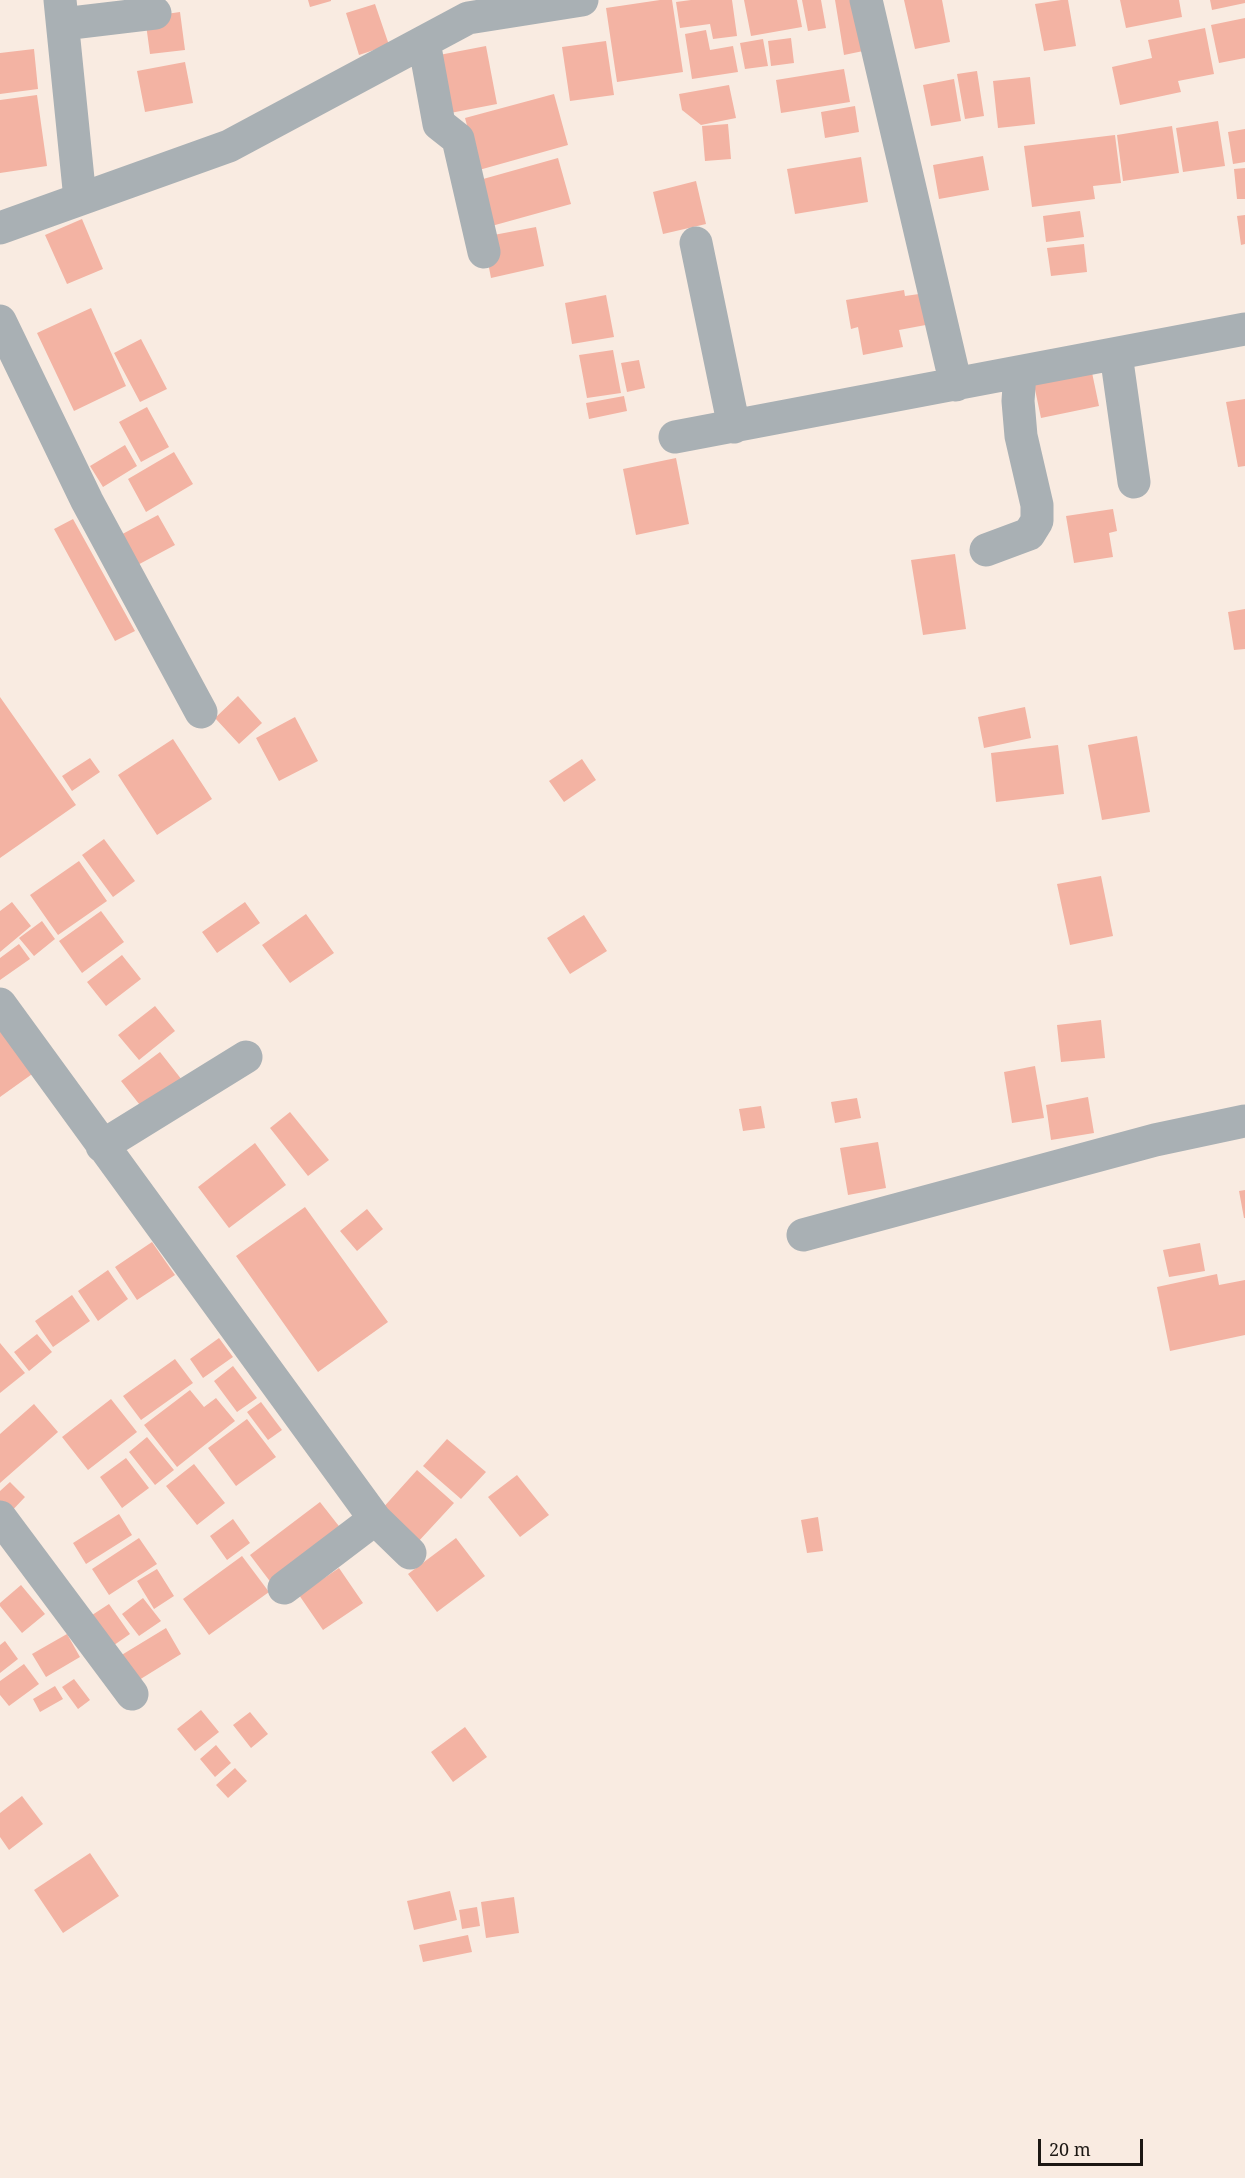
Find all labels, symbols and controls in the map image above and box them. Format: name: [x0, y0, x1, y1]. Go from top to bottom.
scale bar: [1041, 2127, 1146, 2165]
text: 20 m: [1049, 2137, 1091, 2161]

